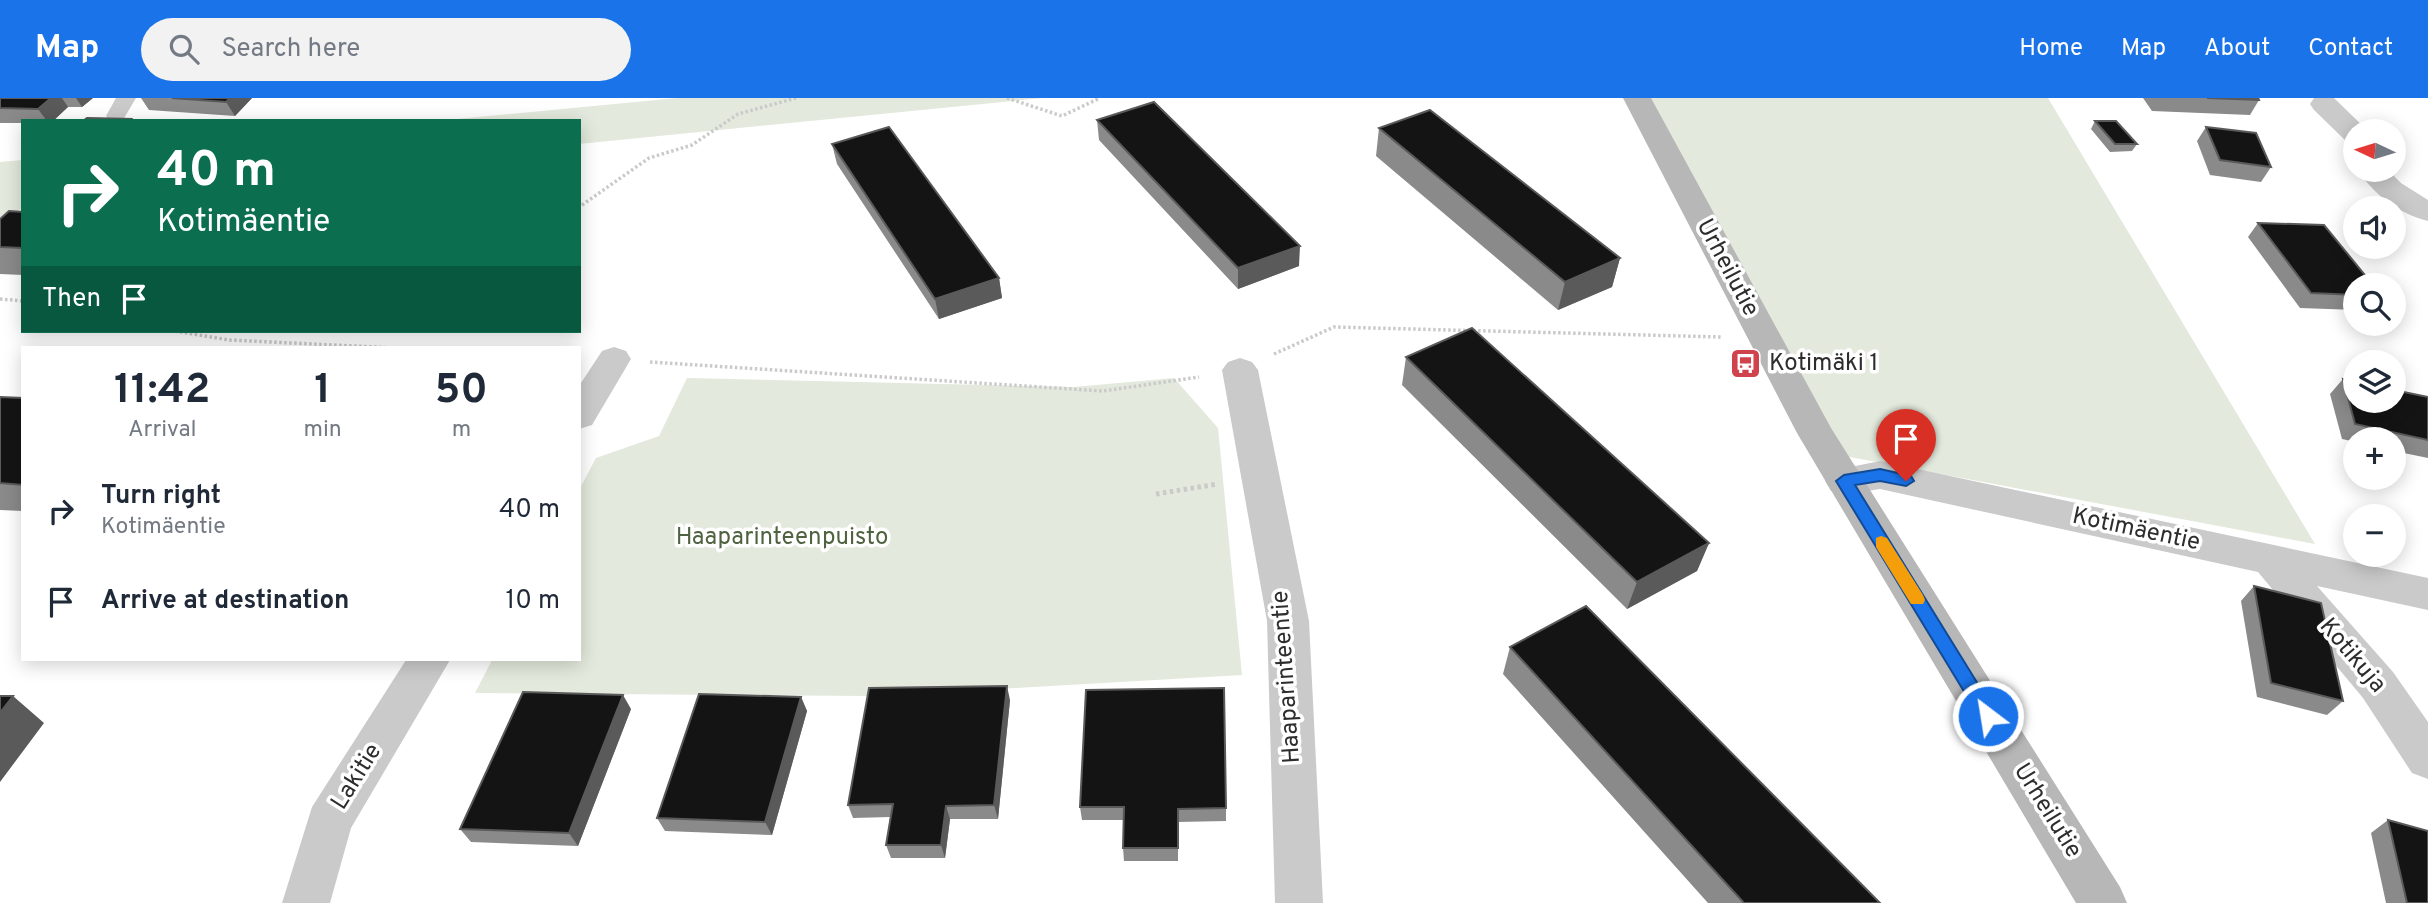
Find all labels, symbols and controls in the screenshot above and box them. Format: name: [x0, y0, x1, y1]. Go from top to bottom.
search box: [141, 18, 631, 81]
text: Map: [35, 28, 99, 70]
icon: search: [165, 30, 203, 68]
text: Search here: [221, 33, 360, 66]
text: Home: [2019, 34, 2083, 64]
text: Map: [2121, 34, 2166, 64]
text: About: [2204, 34, 2270, 64]
text: Contact: [2308, 34, 2393, 64]
north arrow: [2343, 119, 2406, 182]
map controls: [2343, 119, 2406, 567]
text: 40 m: [157, 142, 276, 204]
icon: right: [42, 147, 133, 238]
button: sound: [2343, 196, 2406, 259]
text: Kotimäentie: [157, 203, 330, 243]
street label: Urheilutie: [1689, 214, 1765, 322]
button: search: [2343, 273, 2406, 336]
icon: arrive: [115, 280, 153, 318]
text: Then: [42, 283, 101, 316]
bus stop icon: Kotimäki 1: [1729, 347, 1763, 381]
place label: Kotimäki 1: [1769, 349, 1878, 379]
button: layers: [2343, 350, 2406, 413]
text: 11:42: [114, 365, 210, 418]
text: 1: [314, 365, 331, 418]
text: 50: [435, 365, 488, 418]
pin: [1876, 409, 1936, 481]
text: Arrival: [128, 416, 197, 445]
text: min: [303, 416, 342, 445]
text: m: [452, 416, 471, 445]
icon: arrive: [1887, 420, 1925, 458]
button: +: [2343, 427, 2406, 490]
text: Turn right: [101, 480, 221, 513]
icon: right: [42, 492, 80, 530]
text: 40 m: [499, 494, 560, 527]
street label: Kotimäentie: [2069, 502, 2203, 558]
button: −: [2343, 504, 2406, 567]
text: Kotimäentie: [101, 513, 226, 542]
park label: Haaparinteenpuisto: [676, 523, 888, 553]
icon: arrive: [42, 583, 80, 621]
text: Arrive at destination: [101, 585, 349, 618]
text: 10 m: [505, 585, 560, 618]
street label: Haaparinteentie: [1266, 590, 1308, 764]
street label: Kotikuja: [2312, 612, 2392, 700]
position arrow: [1951, 679, 2025, 753]
street label: Lakitie: [325, 738, 389, 816]
street label: Urheilutie: [2006, 758, 2088, 864]

